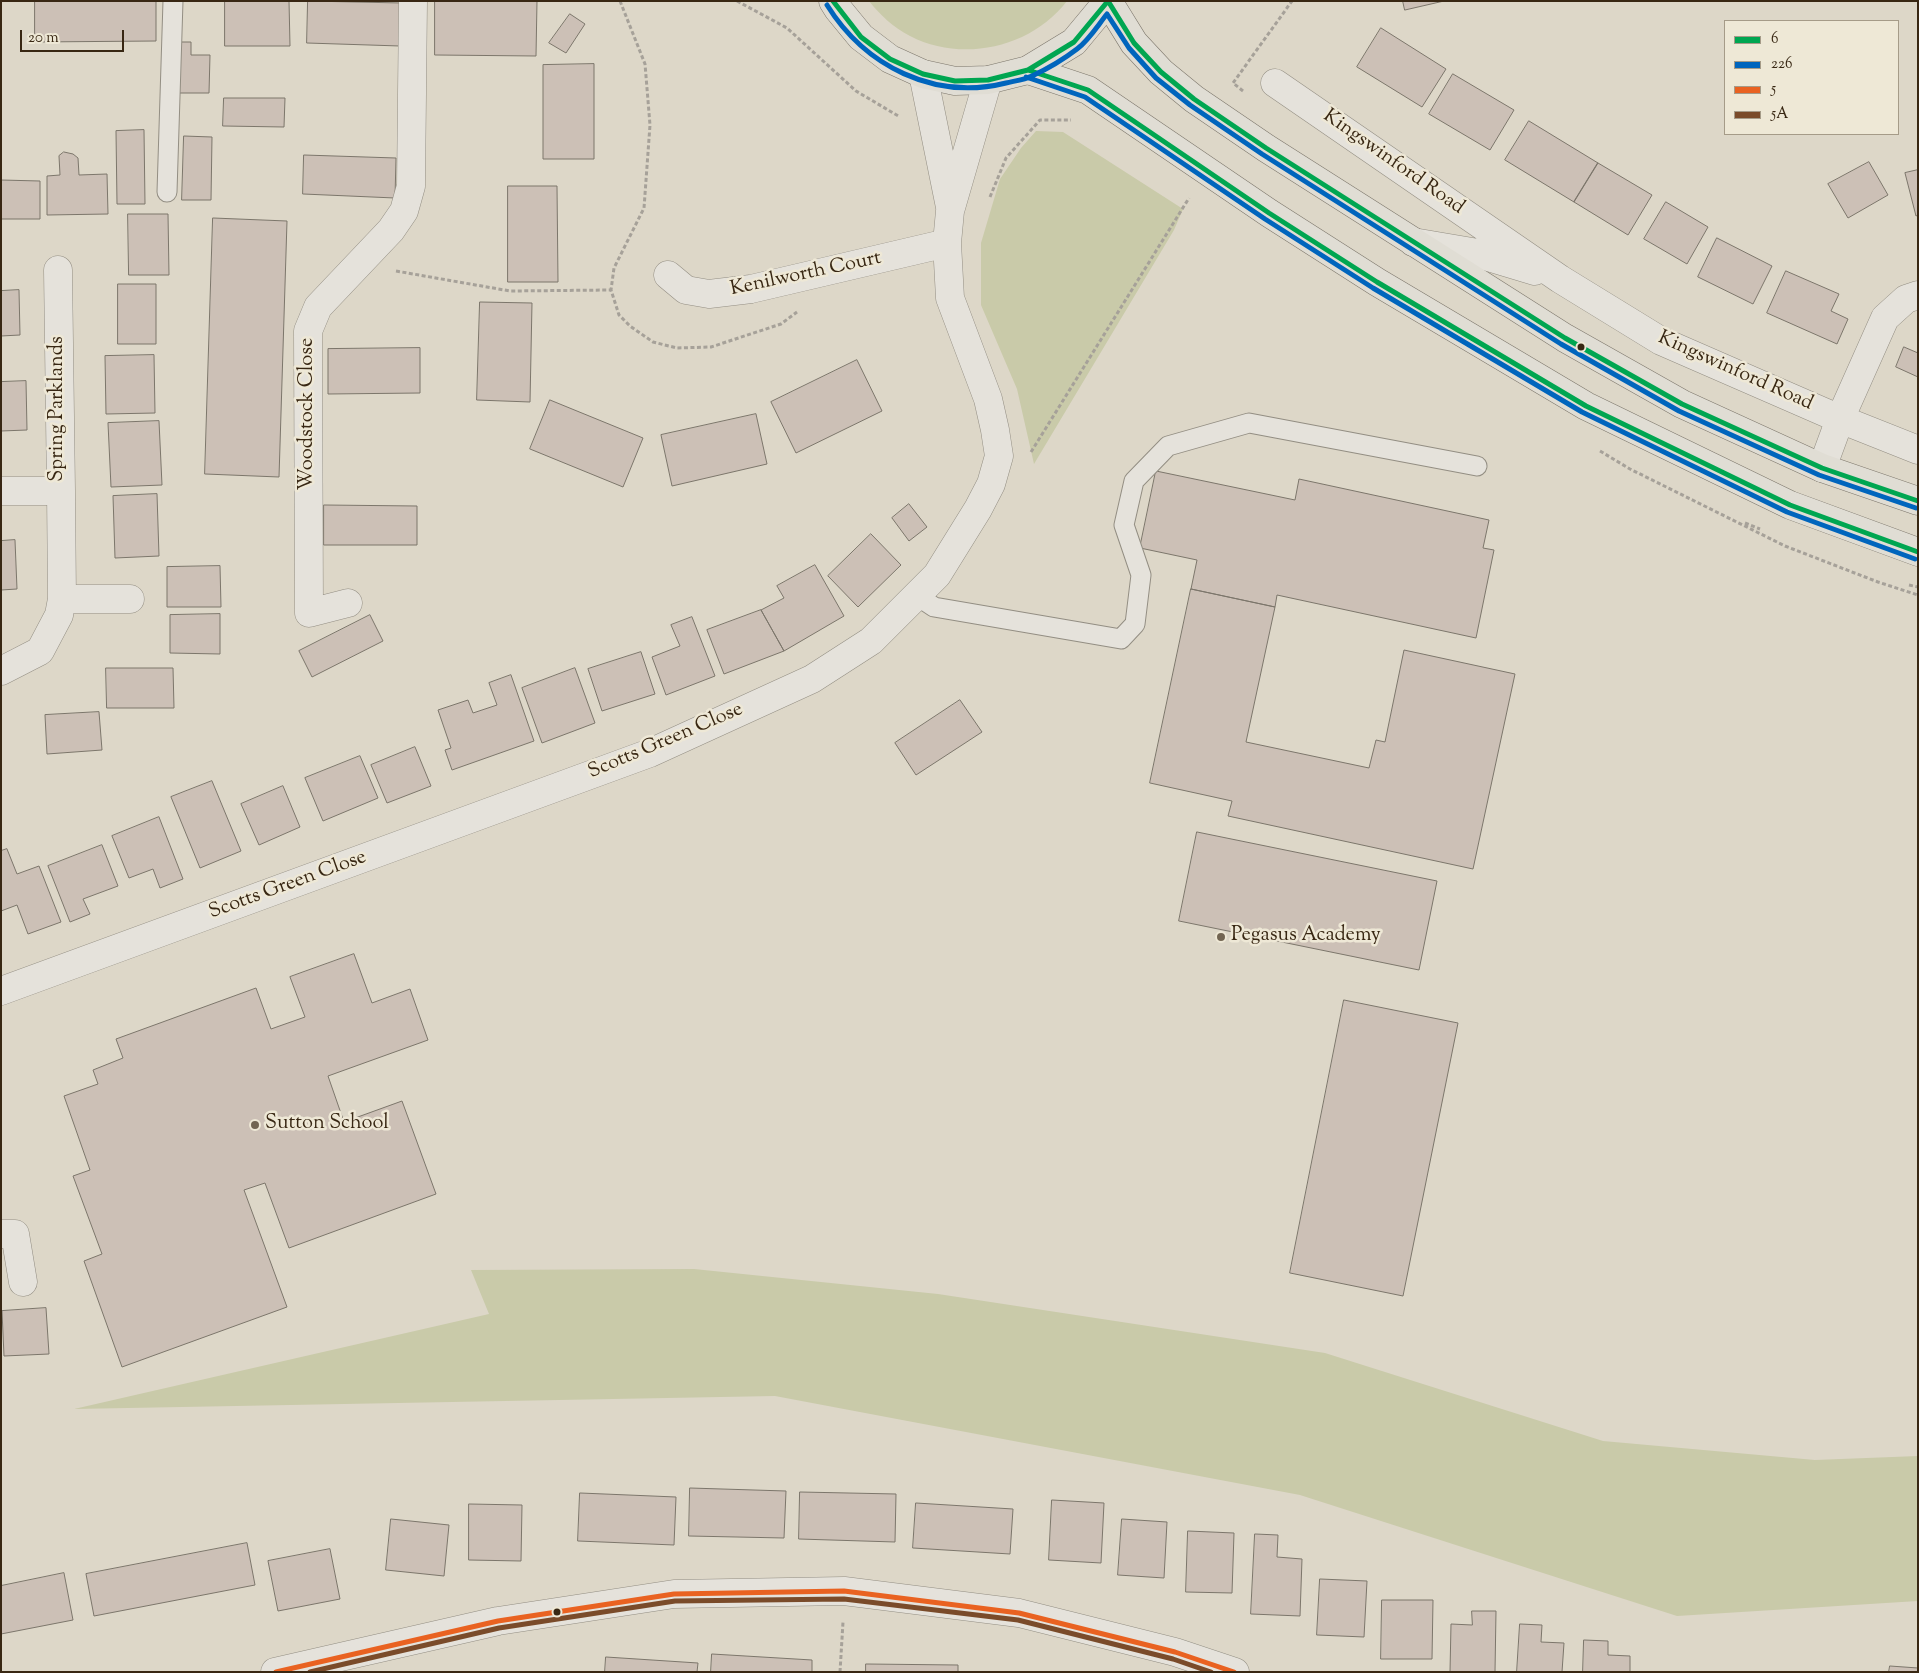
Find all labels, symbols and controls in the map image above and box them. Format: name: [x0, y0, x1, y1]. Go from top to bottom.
scale bar: [22, 20, 126, 52]
legend: [1724, 20, 1899, 135]
text: 20 m: [28, 28, 59, 49]
text: 6: [1771, 29, 1778, 50]
text: 226: [1771, 54, 1793, 75]
text: 5: [1771, 79, 1776, 100]
text: 5A: [1771, 104, 1788, 125]
street label: Kingswinford Road: [1318, 105, 1468, 221]
street label: Kenilworth Court: [728, 247, 884, 303]
street label: Kingswinford Road: [1654, 327, 1816, 417]
street label: Spring Parklands: [47, 336, 71, 482]
street label: Woodstock Close: [297, 338, 321, 490]
unlabelled marker: [1576, 342, 1586, 352]
street label: Scotts Green Close: [585, 699, 747, 785]
street label: Scotts Green Close: [206, 846, 370, 926]
place label: Pegasus Academy: [1231, 925, 1381, 949]
marker: Pegasus Academy: [1215, 931, 1227, 943]
place label: Sutton School: [265, 1113, 389, 1137]
marker: Sutton School: [249, 1119, 261, 1131]
unlabelled marker: [552, 1607, 562, 1617]

